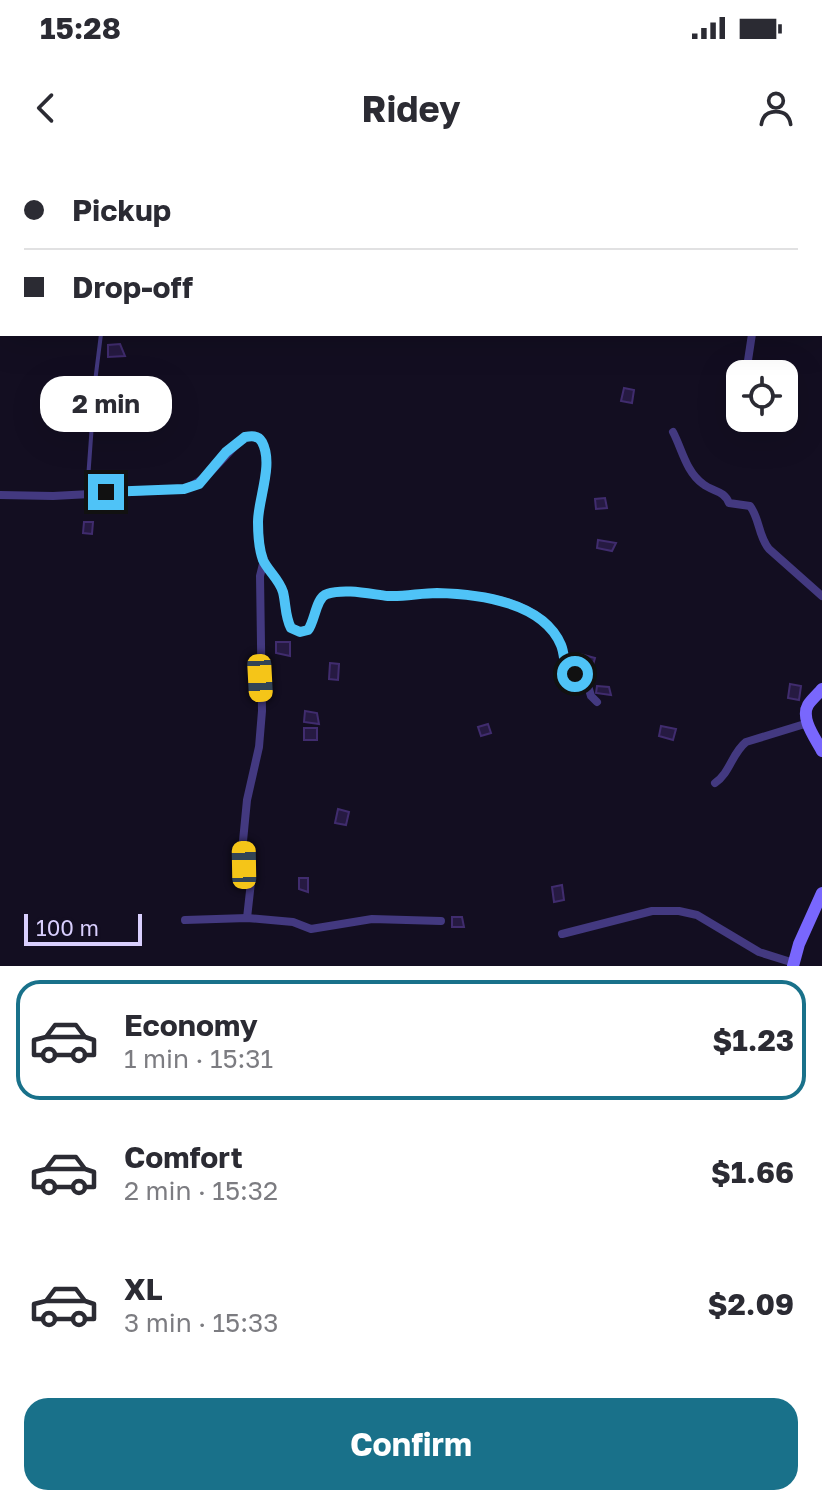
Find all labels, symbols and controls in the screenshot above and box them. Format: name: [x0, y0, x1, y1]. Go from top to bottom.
text: 15:28: [40, 10, 121, 46]
icon: back: [24, 86, 68, 130]
icon: person: [754, 86, 798, 130]
text: Ridey: [361, 87, 461, 130]
text: Pickup: [72, 192, 171, 228]
text: Drop-off: [72, 269, 193, 305]
map controls: [726, 360, 798, 432]
button: locate: [726, 360, 798, 432]
callout: 2 min: [40, 376, 172, 432]
text: 2 min: [72, 388, 140, 419]
route end: [88, 474, 124, 510]
car: [247, 653, 273, 703]
route start: [557, 656, 593, 692]
car: [232, 841, 256, 889]
scale bar: [24, 910, 142, 946]
text: 100 m: [36, 914, 99, 941]
icon: car: [28, 1004, 100, 1076]
text: Economy: [124, 1007, 258, 1043]
text: $1.23: [712, 1022, 794, 1058]
text: 1 min · 15:31: [124, 1043, 273, 1074]
icon: car: [28, 1136, 100, 1208]
text: Comfort: [124, 1139, 243, 1175]
text: $1.66: [711, 1154, 794, 1190]
text: 2 min · 15:32: [124, 1175, 278, 1206]
icon: car: [28, 1268, 100, 1340]
text: XL: [124, 1271, 163, 1307]
text: $2.09: [707, 1286, 794, 1322]
text: 3 min · 15:33: [124, 1307, 278, 1338]
button: Confirm: [24, 1398, 798, 1490]

